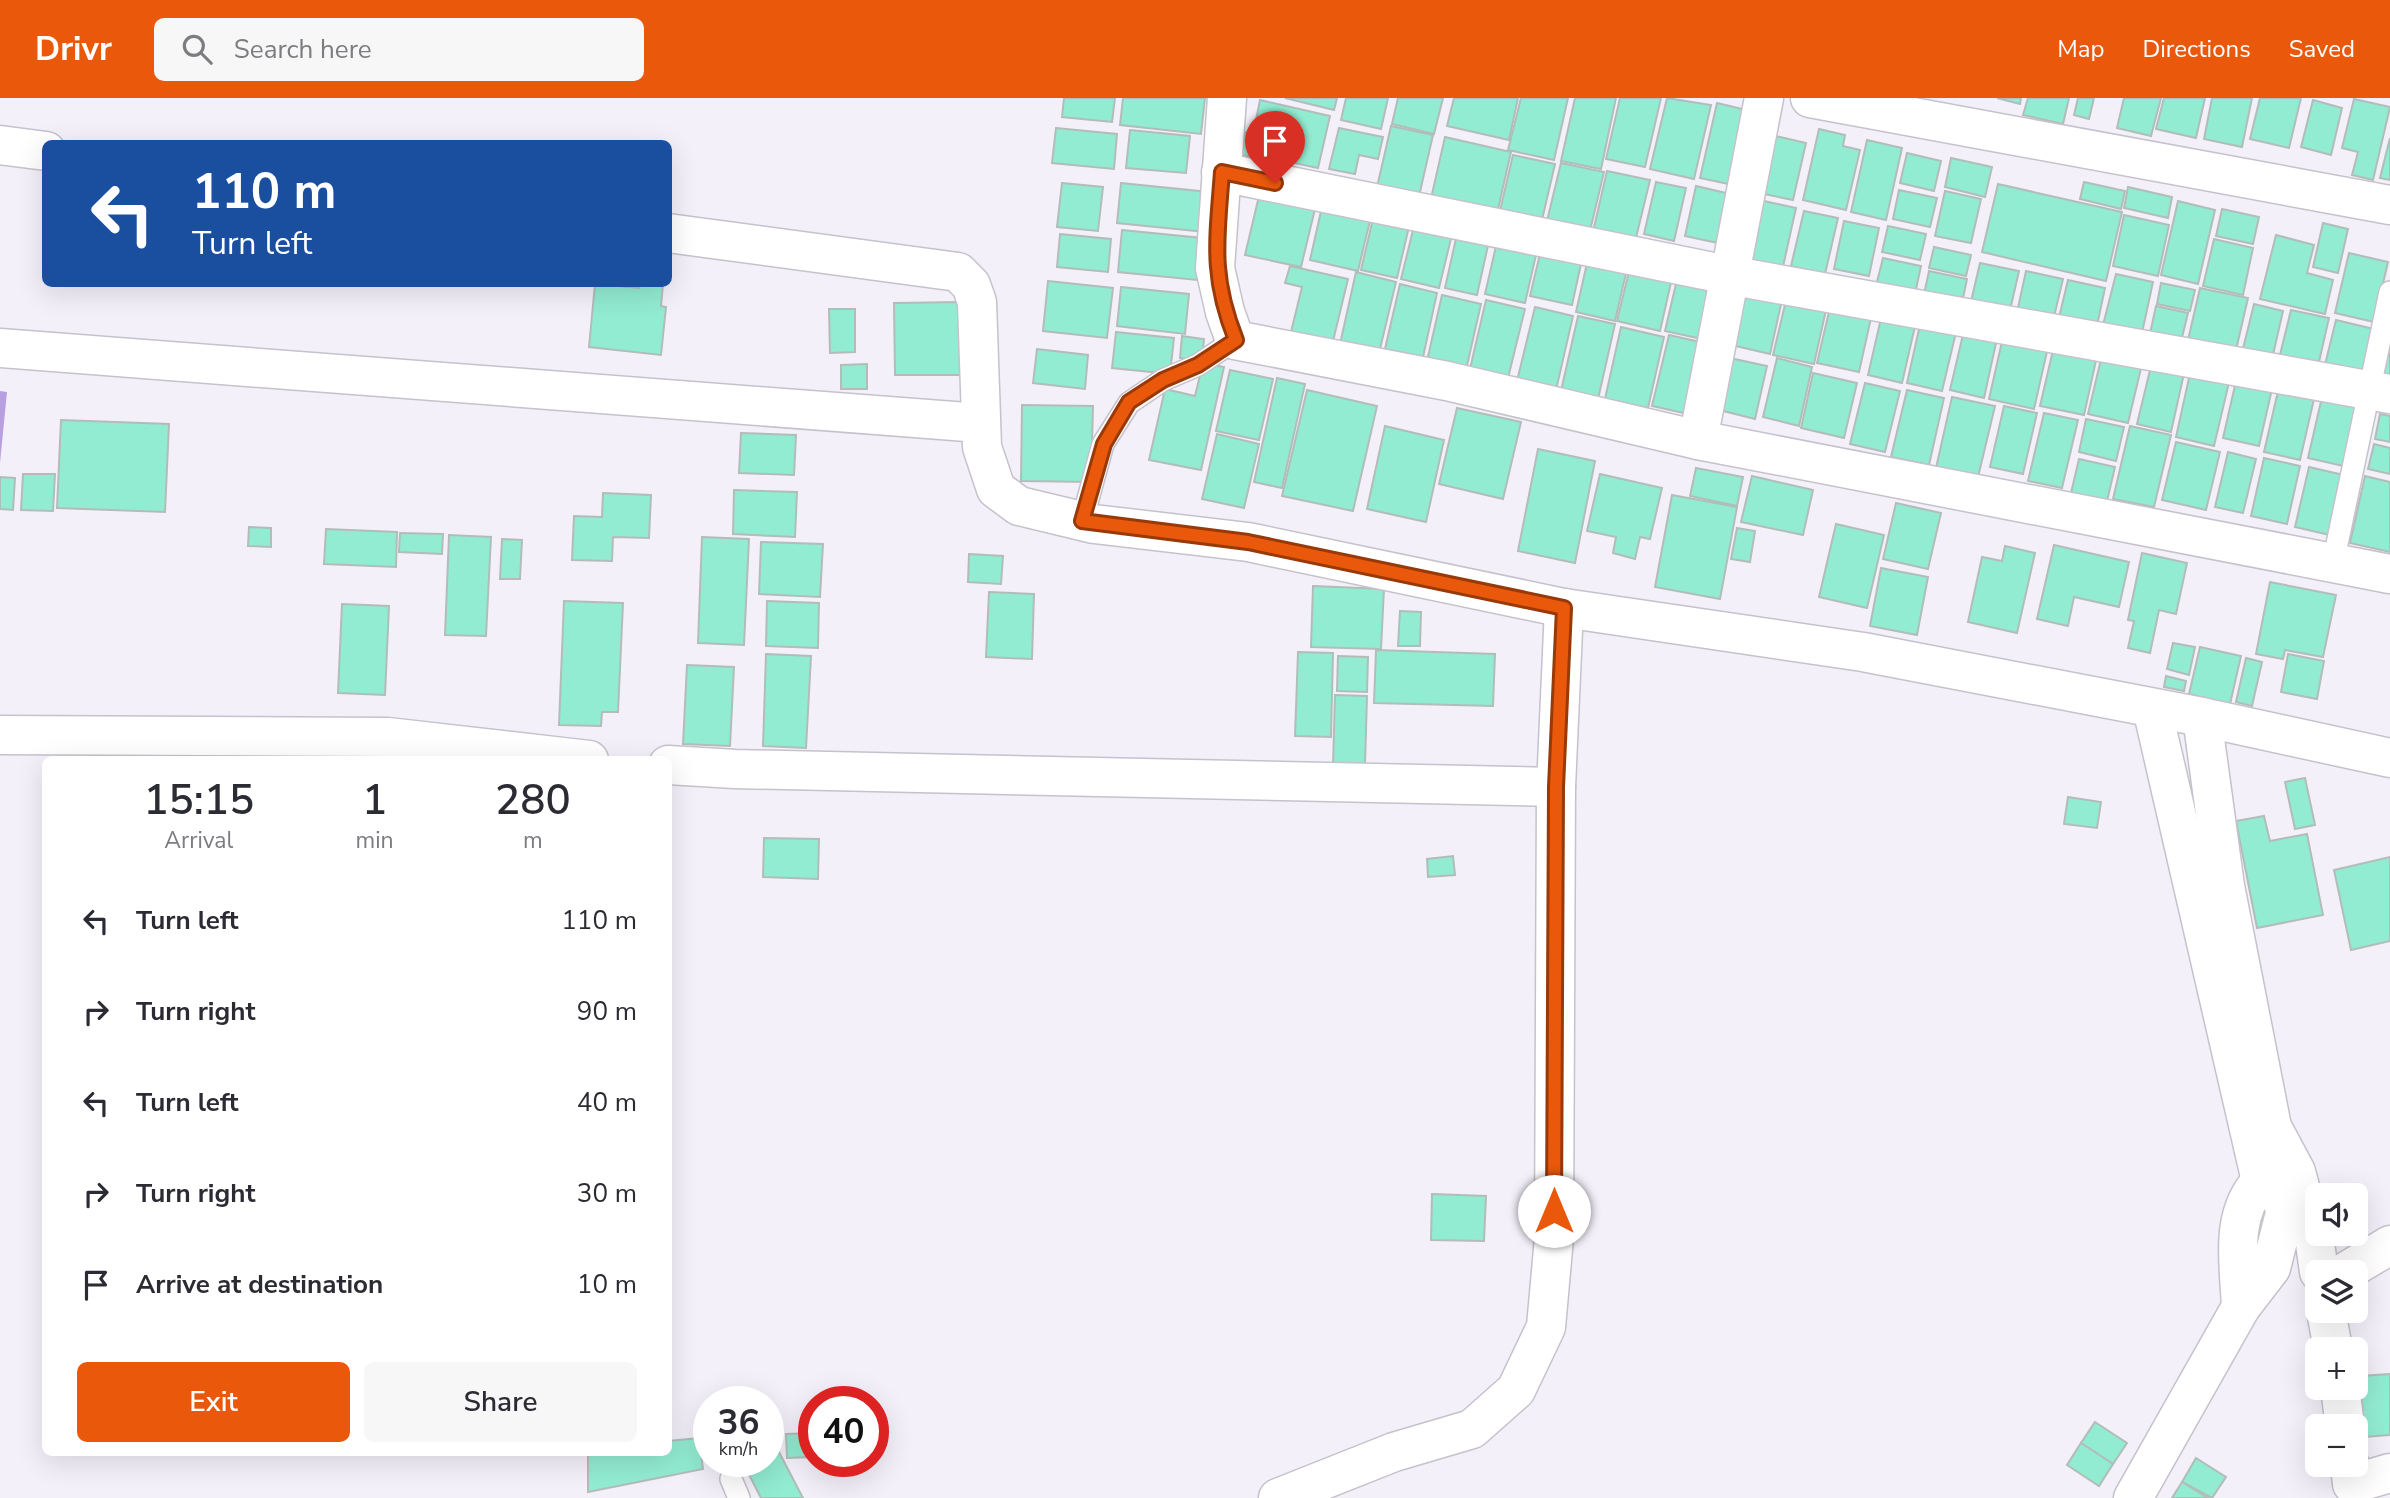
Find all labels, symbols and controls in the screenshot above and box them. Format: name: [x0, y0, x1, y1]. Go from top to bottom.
search box: [154, 18, 644, 81]
text: Drivr: [35, 27, 112, 72]
icon: search: [178, 30, 216, 68]
text: Search here: [234, 32, 372, 67]
text: Map: [2057, 33, 2104, 65]
text: Directions: [2142, 33, 2251, 65]
text: Saved: [2289, 33, 2355, 65]
pin: [1245, 111, 1305, 183]
icon: arrive: [1256, 122, 1294, 160]
text: 110 m: [192, 158, 336, 225]
icon: left: [77, 168, 168, 259]
text: Turn left: [192, 222, 312, 265]
text: 15:15: [143, 772, 254, 829]
text: 1: [362, 772, 387, 829]
text: 280: [495, 772, 571, 829]
text: Arrival: [164, 825, 233, 856]
text: min: [356, 825, 394, 856]
text: m: [523, 825, 543, 856]
icon: left: [77, 902, 115, 940]
text: Turn left: [136, 903, 239, 938]
text: 110 m: [561, 903, 637, 938]
icon: right: [77, 993, 115, 1031]
text: Turn right: [136, 994, 255, 1029]
text: 90 m: [577, 994, 637, 1029]
icon: left: [77, 1084, 115, 1122]
text: Turn left: [136, 1085, 239, 1120]
text: 40 m: [577, 1085, 637, 1120]
position arrow: [1517, 1174, 1591, 1248]
icon: right: [77, 1175, 115, 1213]
text: Turn right: [136, 1176, 255, 1211]
text: 30 m: [577, 1176, 637, 1211]
map controls: [2305, 1183, 2368, 1477]
button: sound: [2305, 1183, 2368, 1246]
button: layers: [2305, 1260, 2368, 1323]
icon: arrive: [77, 1266, 115, 1304]
text: Arrive at destination: [136, 1267, 383, 1302]
text: 10 m: [577, 1267, 637, 1302]
button: +: [2305, 1337, 2368, 1400]
button: Exit: [77, 1362, 350, 1442]
button: Share: [364, 1362, 637, 1442]
speed limit sign: 40: [798, 1386, 889, 1477]
text: 36: [717, 1399, 760, 1446]
button: −: [2305, 1414, 2368, 1477]
text: km/h: [719, 1437, 758, 1461]

